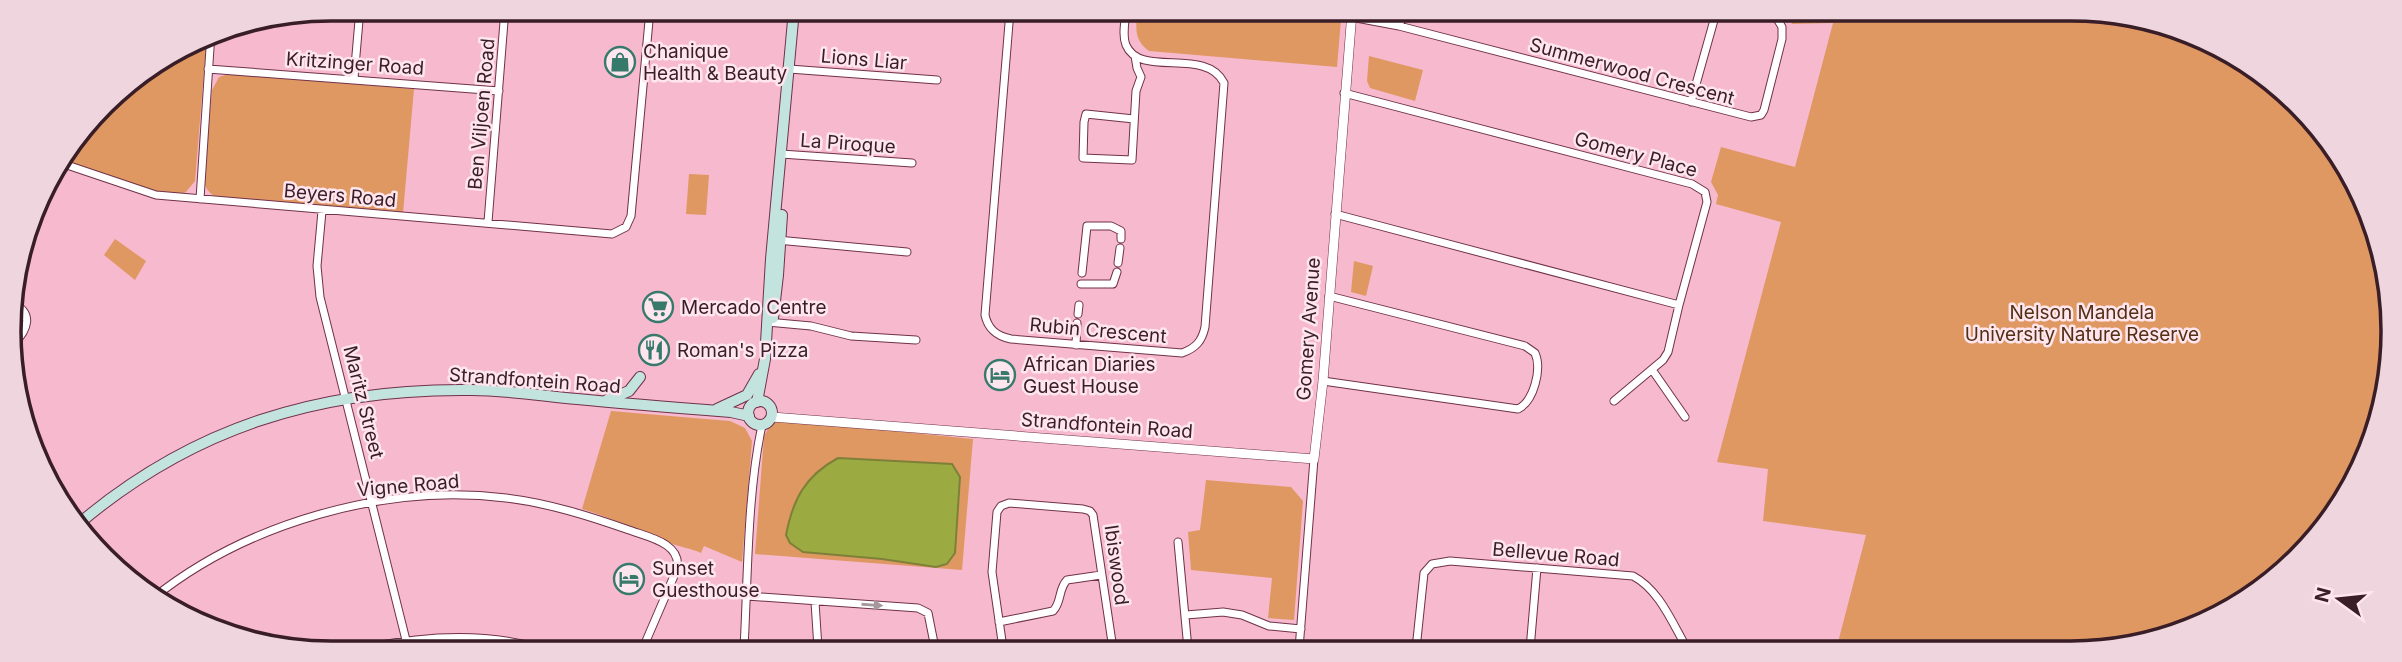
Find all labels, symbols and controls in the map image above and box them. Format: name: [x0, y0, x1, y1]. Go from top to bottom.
street label: Summerwood Crescent: [1527, 33, 1737, 110]
street label: Ben Viljoen Road: [463, 37, 500, 191]
place label: Chanique Health & Beauty: [643, 40, 787, 85]
street label: Lions Liar: [820, 44, 908, 75]
shop icon: Chanique Health & Beauty: [603, 45, 637, 79]
street label: Kritzinger Road: [285, 47, 425, 80]
street label: Gomery Place: [1572, 127, 1700, 182]
street label: La Piroque: [799, 129, 896, 158]
street label: Beyers Road: [283, 179, 397, 212]
street label: Gomery Avenue: [1292, 257, 1325, 401]
supermarket icon: Mercado Centre: [641, 290, 675, 324]
place label: Mercado Centre: [681, 296, 826, 319]
park label: Nelson Mandela University Nature Reserve: [1965, 301, 2199, 346]
street label: Rubin Crescent: [1028, 313, 1167, 348]
restaurant icon: Roman's Pizza: [637, 333, 671, 367]
place label: Roman's Pizza: [677, 339, 808, 362]
street label: Maritz Street: [338, 343, 389, 461]
place label: African Diaries Guest House: [1023, 353, 1156, 398]
hotel icon: African Diaries Guest House: [983, 358, 1017, 392]
street label: Strandfontein Road: [448, 363, 622, 398]
street label: Strandfontein Road: [1020, 408, 1194, 443]
street label: Vigne Road: [356, 470, 460, 501]
street label: Ibiswood: [1099, 523, 1134, 607]
street label: Bellevue Road: [1491, 537, 1621, 572]
place label: Sunset Guesthouse: [652, 557, 760, 602]
hotel icon: Sunset Guesthouse: [612, 562, 646, 596]
north arrow: [2304, 564, 2374, 634]
text: N: [2310, 585, 2336, 605]
one-way arrow: [861, 600, 883, 611]

